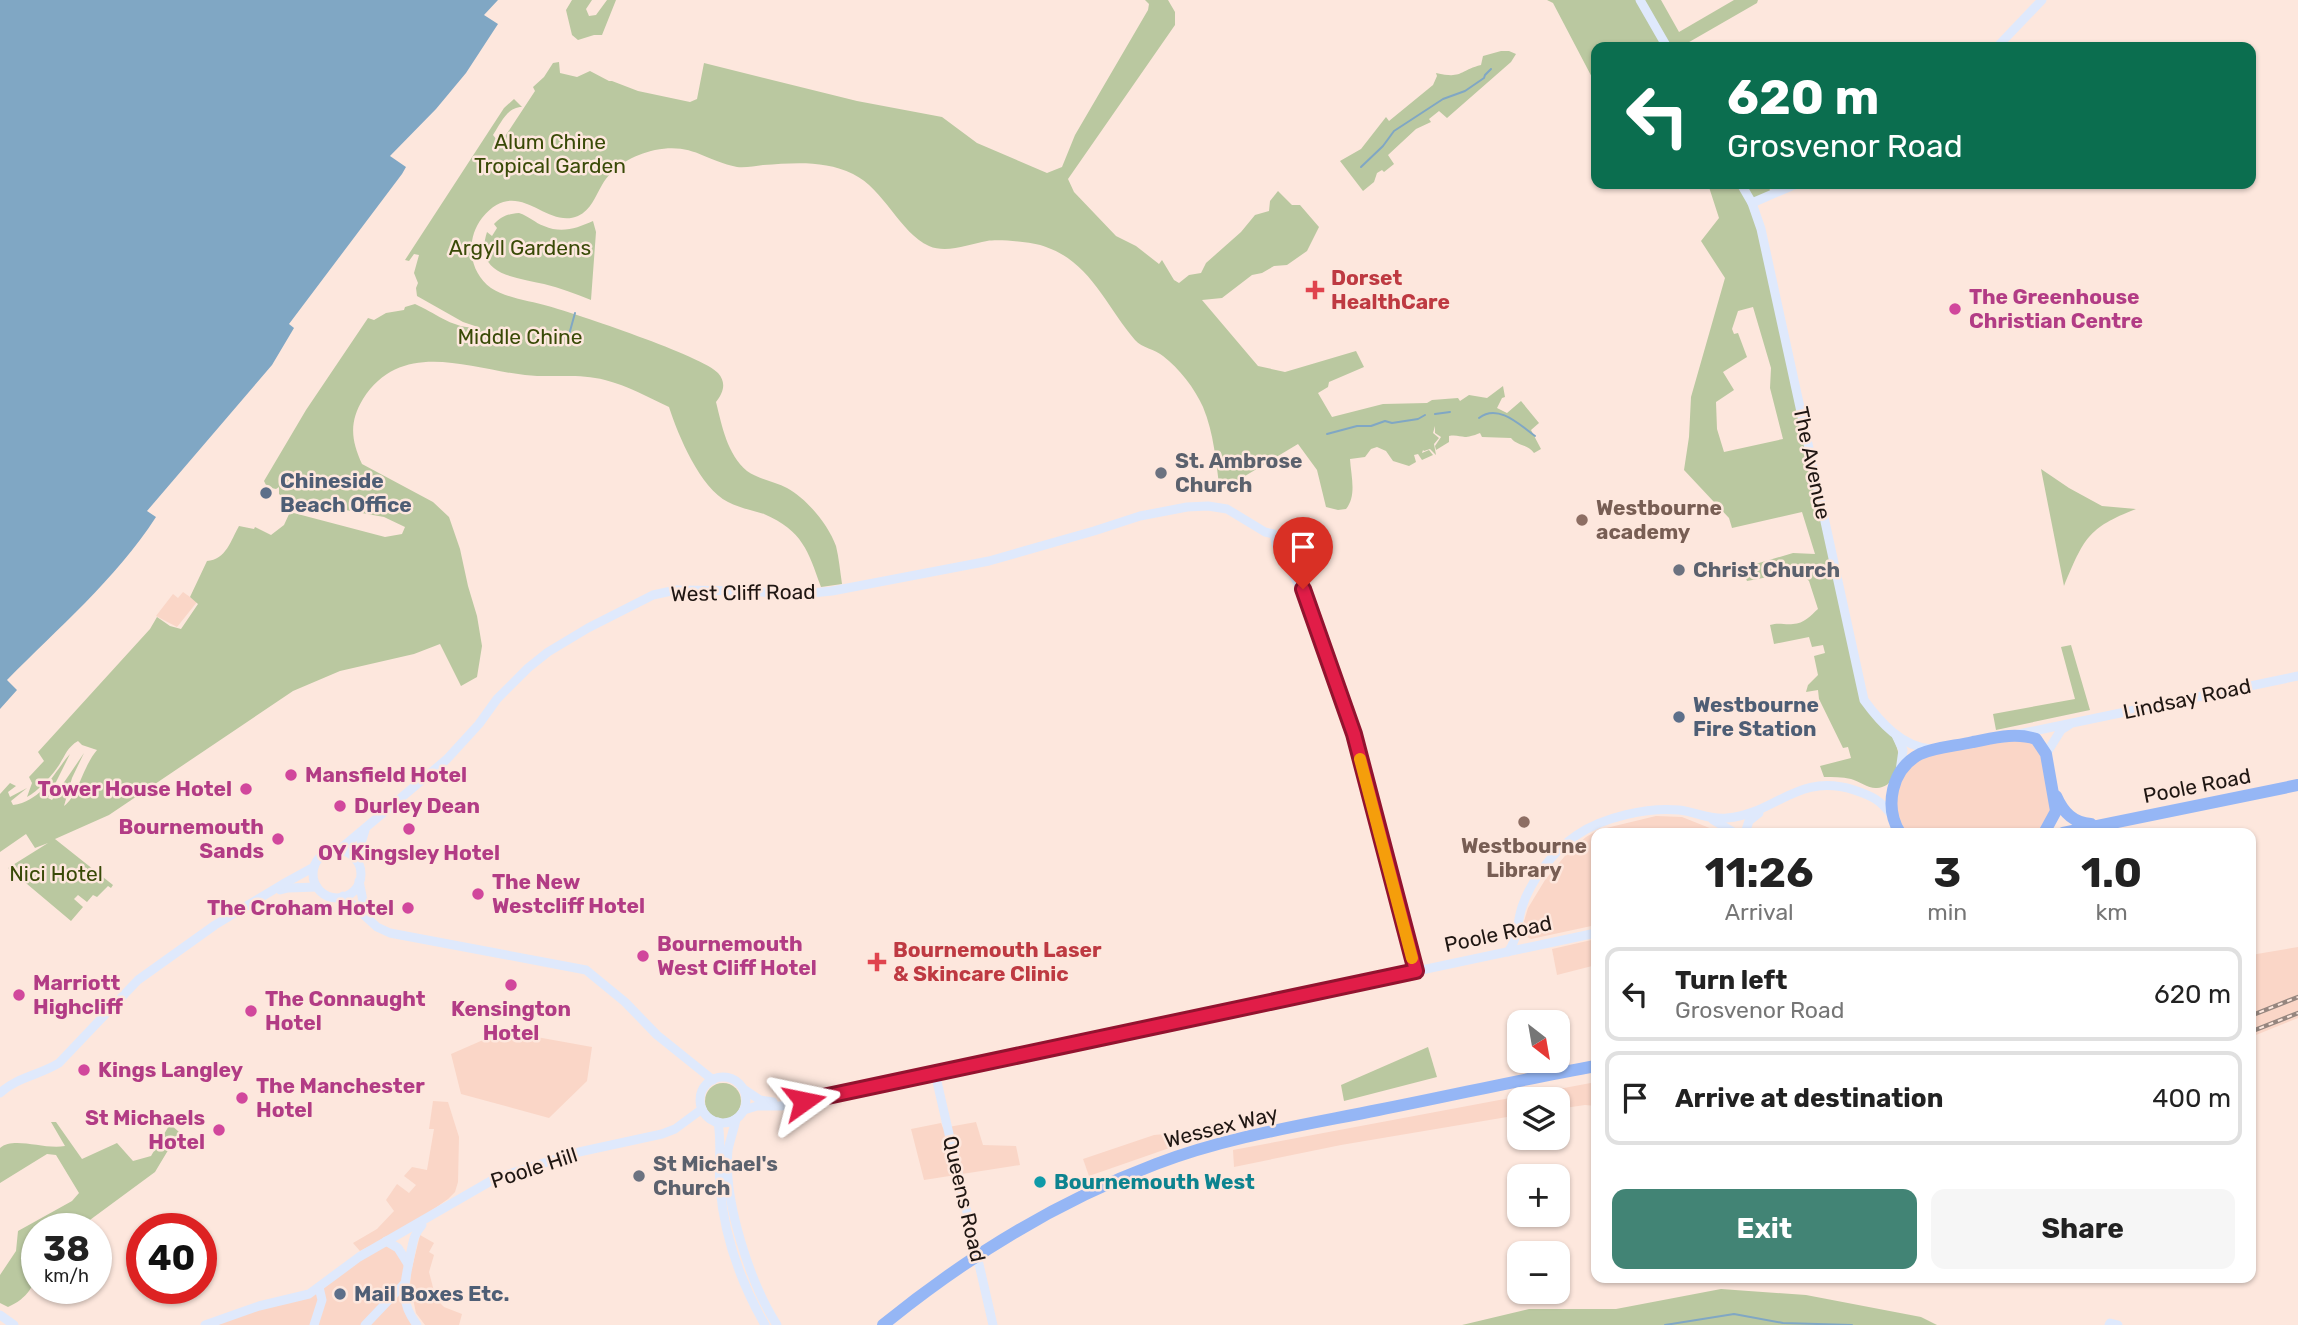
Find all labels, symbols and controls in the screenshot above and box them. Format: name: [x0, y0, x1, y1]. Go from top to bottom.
text: 620 m: [1727, 68, 1879, 126]
icon: left: [1612, 70, 1703, 161]
text: Grosvenor Road: [1727, 127, 1963, 165]
park label: Alum Chine Tropical Garden: [474, 129, 626, 178]
park label: Argyll Gardens: [449, 235, 591, 260]
place label: Dorset HealthCare: [1331, 265, 1450, 314]
marker: Dorset HealthCare: [1305, 280, 1325, 300]
place label: The Greenhouse Christian Centre: [1969, 284, 2143, 333]
marker: The Greenhouse Christian Centre: [1947, 301, 1963, 317]
park label: Middle Chine: [457, 324, 583, 349]
street label: The Avenue: [1788, 404, 1837, 521]
place label: St. Ambrose Church: [1175, 448, 1303, 497]
marker: St. Ambrose Church: [1153, 465, 1169, 481]
place label: Chineside Beach Office: [280, 468, 412, 517]
marker: Chineside Beach Office: [258, 485, 274, 501]
place label: Westbourne academy: [1596, 495, 1722, 544]
marker: Westbourne academy: [1574, 512, 1590, 528]
pin: [1273, 517, 1333, 589]
icon: arrive: [1284, 528, 1322, 566]
place label: Christ Church: [1693, 557, 1840, 582]
marker: Christ Church: [1671, 562, 1687, 578]
street label: West Cliff Road: [670, 579, 816, 606]
street label: Lindsay Road: [2121, 673, 2253, 724]
place label: Westbourne Fire Station: [1693, 692, 1819, 741]
marker: Westbourne Fire Station: [1671, 709, 1687, 725]
place label: Mansfield Hotel: [305, 762, 467, 787]
street label: Poole Road: [2141, 763, 2253, 808]
marker: Mansfield Hotel: [283, 767, 299, 783]
place label: Tower House Hotel: [38, 776, 232, 801]
marker: Tower House Hotel: [238, 781, 254, 797]
place label: Durley Dean: [354, 793, 480, 818]
marker: Durley Dean: [332, 798, 348, 814]
place label: Bournemouth Sands: [118, 814, 264, 863]
marker: Westbourne Library: [1516, 814, 1532, 830]
marker: OY Kingsley Hotel: [401, 821, 417, 837]
marker: Bournemouth Sands: [270, 831, 286, 847]
place label: Westbourne Library: [1461, 833, 1587, 882]
place label: OY Kingsley Hotel: [318, 840, 500, 865]
text: 11:26: [1705, 848, 1813, 898]
text: 3: [1933, 848, 1961, 898]
text: 1.0: [2081, 848, 2142, 898]
park label: Nici Hotel: [9, 861, 103, 886]
place label: The New Westcliff Hotel: [492, 869, 645, 918]
marker: The New Westcliff Hotel: [470, 886, 486, 902]
place label: The Croham Hotel: [207, 895, 394, 920]
text: Arrival: [1725, 898, 1794, 926]
text: min: [1927, 898, 1967, 926]
text: km: [2095, 898, 2128, 926]
marker: The Croham Hotel: [400, 900, 416, 916]
street label: Poole Road: [1442, 910, 1554, 957]
place label: Bournemouth West Cliff Hotel: [657, 931, 817, 980]
place label: Bournemouth Laser & Skincare Clinic: [893, 937, 1102, 986]
marker: Bournemouth West Cliff Hotel: [635, 948, 651, 964]
marker: Bournemouth Laser & Skincare Clinic: [867, 952, 887, 972]
text: Turn left: [1675, 965, 1787, 996]
place label: Marriott Highcliff: [33, 970, 123, 1019]
icon: left: [1616, 975, 1654, 1013]
marker: Kensington Hotel: [503, 977, 519, 993]
text: 620 m: [2154, 979, 2231, 1010]
place label: The Connaught Hotel: [265, 986, 426, 1035]
marker: Marriott Highcliff: [11, 987, 27, 1003]
place label: Kensington Hotel: [451, 996, 571, 1045]
text: Grosvenor Road: [1675, 996, 1844, 1024]
marker: The Connaught Hotel: [243, 1003, 259, 1019]
north arrow: [1507, 1010, 1570, 1073]
map controls: [1507, 1010, 1570, 1304]
place label: Kings Langley: [98, 1057, 244, 1082]
marker: Kings Langley: [76, 1062, 92, 1078]
position arrow: [767, 1064, 841, 1138]
place label: The Manchester Hotel: [256, 1073, 425, 1122]
icon: arrive: [1616, 1079, 1654, 1117]
text: Arrive at destination: [1675, 1083, 1943, 1114]
text: 400 m: [2152, 1083, 2231, 1114]
button: layers: [1507, 1087, 1570, 1150]
marker: The Manchester Hotel: [234, 1090, 250, 1106]
street label: Wessex Way: [1161, 1100, 1281, 1153]
place label: St Michaels Hotel: [85, 1105, 205, 1154]
marker: St Michaels Hotel: [211, 1122, 227, 1138]
street label: Queens Road: [938, 1133, 991, 1264]
street label: Poole Hill: [487, 1142, 580, 1193]
place label: St Michael's Church: [653, 1151, 778, 1200]
button: +: [1507, 1164, 1570, 1227]
marker: St Michael's Church: [631, 1168, 647, 1184]
place label: Bournemouth West: [1054, 1169, 1255, 1194]
marker: Bournemouth West: [1032, 1174, 1048, 1190]
button: Exit: [1612, 1189, 1917, 1269]
button: Share: [1931, 1189, 2235, 1269]
speed limit sign: 40: [126, 1213, 217, 1304]
text: 38: [43, 1228, 90, 1270]
button: −: [1507, 1241, 1570, 1304]
text: km/h: [44, 1265, 89, 1287]
place label: Mail Boxes Etc.: [354, 1281, 509, 1306]
marker: Mail Boxes Etc.: [332, 1286, 348, 1302]

